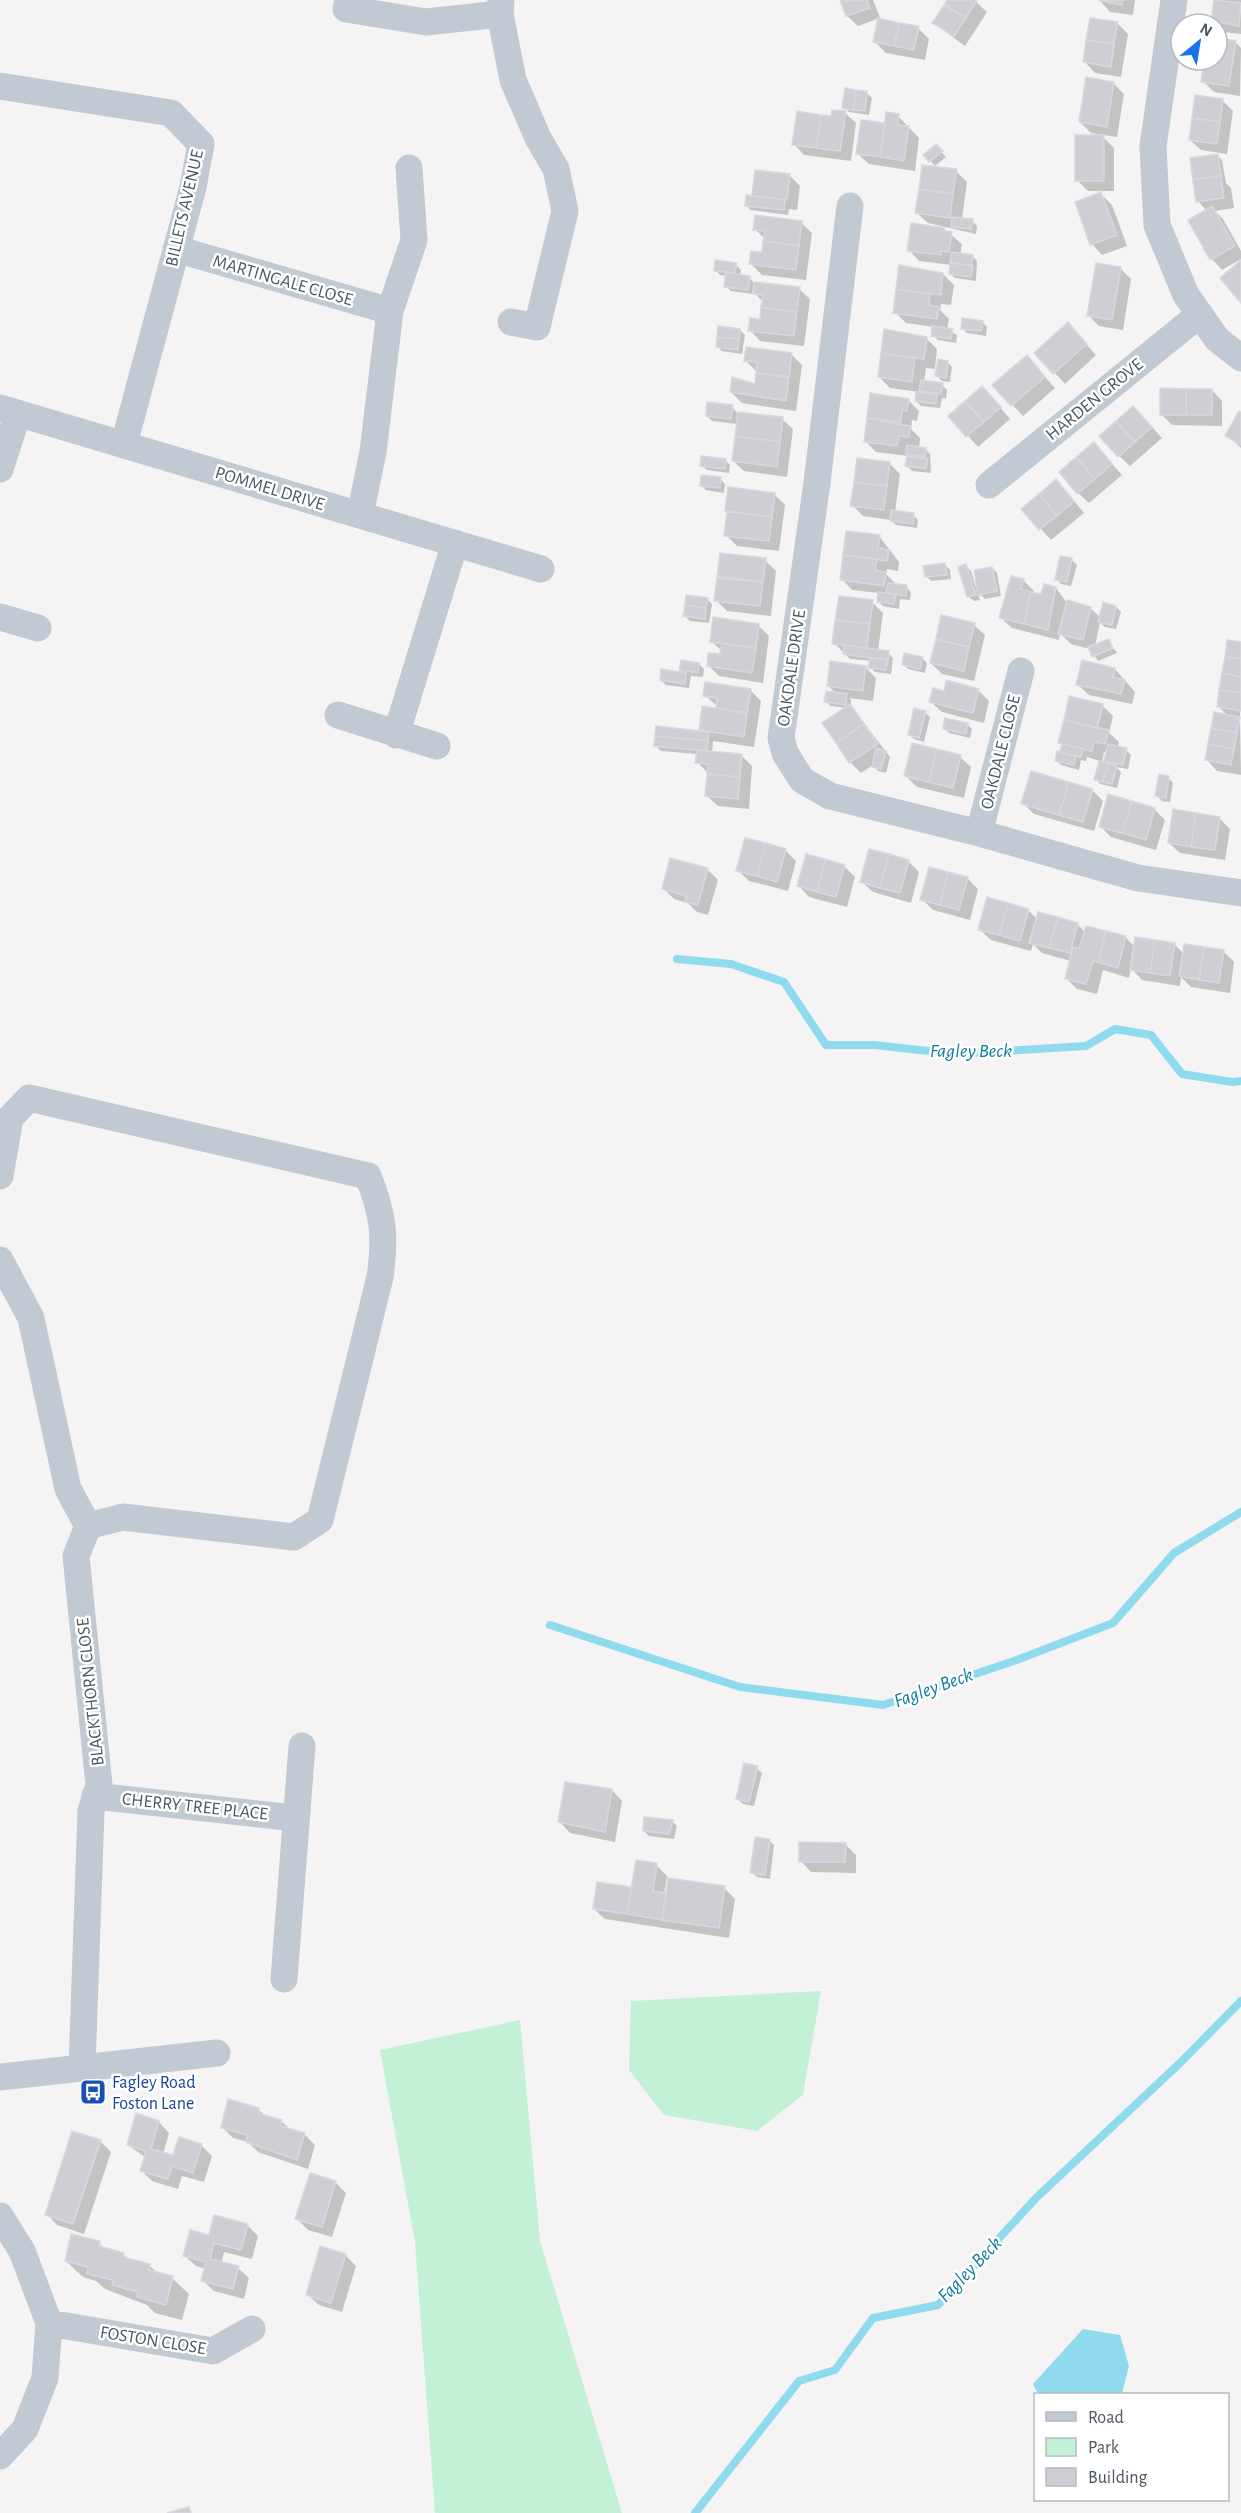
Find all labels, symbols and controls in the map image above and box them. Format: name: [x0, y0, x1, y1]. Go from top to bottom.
north arrow: [1169, 12, 1229, 72]
text: N: [1197, 20, 1215, 40]
street label: BILLETS AVENUE: [163, 148, 207, 268]
street label: MARTINGALE CLOSE: [211, 252, 355, 310]
street label: HARDEN GROVE: [1043, 355, 1147, 444]
street label: POMMEL DRIVE: [213, 464, 327, 514]
street label: OAKDALE DRIVE: [775, 608, 809, 727]
street label: OAKDALE CLOSE: [978, 693, 1024, 811]
water label: Fagley Beck: [930, 1041, 1012, 1061]
street label: BLACKTHORN CLOSE: [74, 1617, 108, 1767]
water label: Fagley Beck: [891, 1664, 976, 1711]
street label: CHERRY TREE PLACE: [121, 1790, 269, 1824]
place label: Fagley Road Foston Lane: [112, 2074, 196, 2113]
bus stop icon: Fagley Road Foston Lane: [78, 2077, 108, 2107]
water label: Fagley Beck: [934, 2233, 1006, 2306]
street label: FOSTON CLOSE: [99, 2324, 207, 2358]
legend: [1034, 2393, 1229, 2501]
text: Road: [1088, 2409, 1124, 2427]
text: Park: [1088, 2439, 1120, 2457]
text: Building: [1088, 2469, 1148, 2487]

